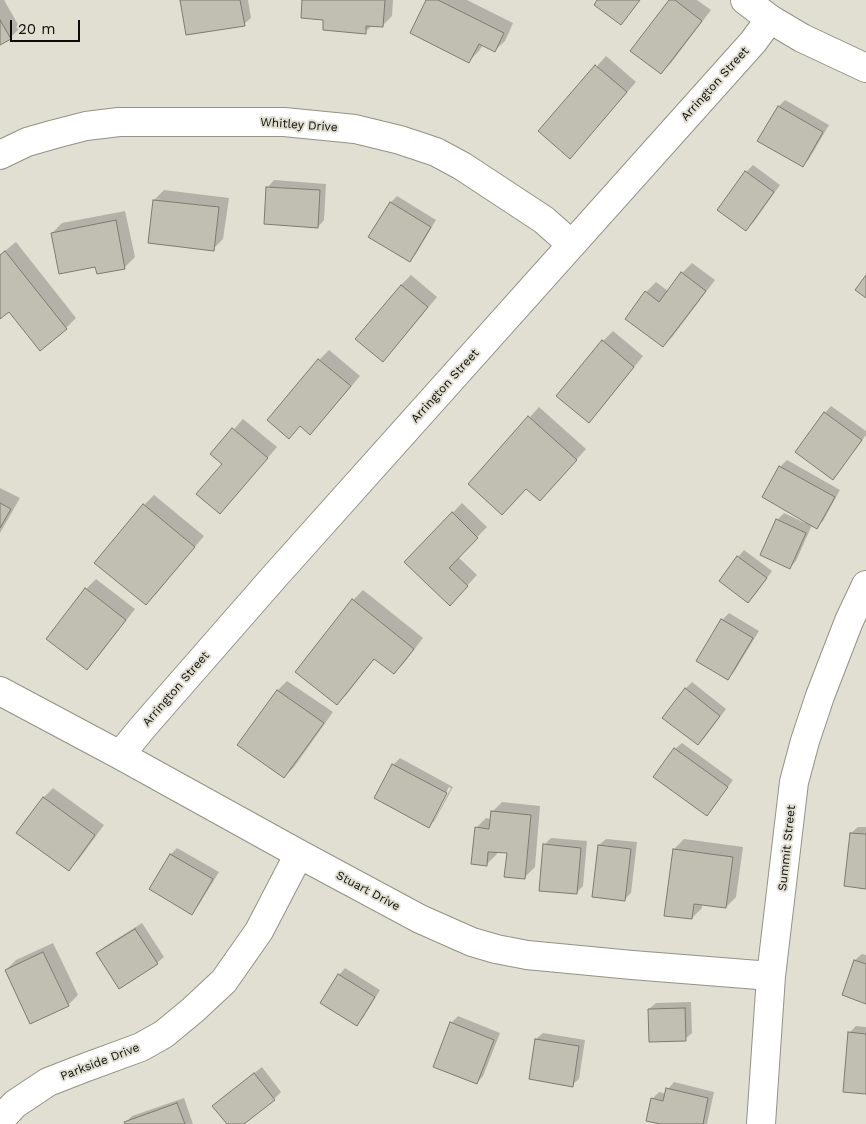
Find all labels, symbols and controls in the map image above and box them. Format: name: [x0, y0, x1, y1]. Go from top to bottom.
scale bar: [12, 10, 82, 42]
text: 20 m: [18, 20, 56, 38]
street label: Arrington Street: [678, 44, 752, 124]
street label: Whitley Drive: [260, 115, 338, 135]
street label: Arrington Street: [408, 346, 482, 426]
street label: Arrington Street: [140, 649, 212, 729]
street label: Summit Street: [775, 804, 799, 892]
street label: Stuart Drive: [334, 868, 402, 914]
street label: Parkside Drive: [58, 1040, 142, 1084]

